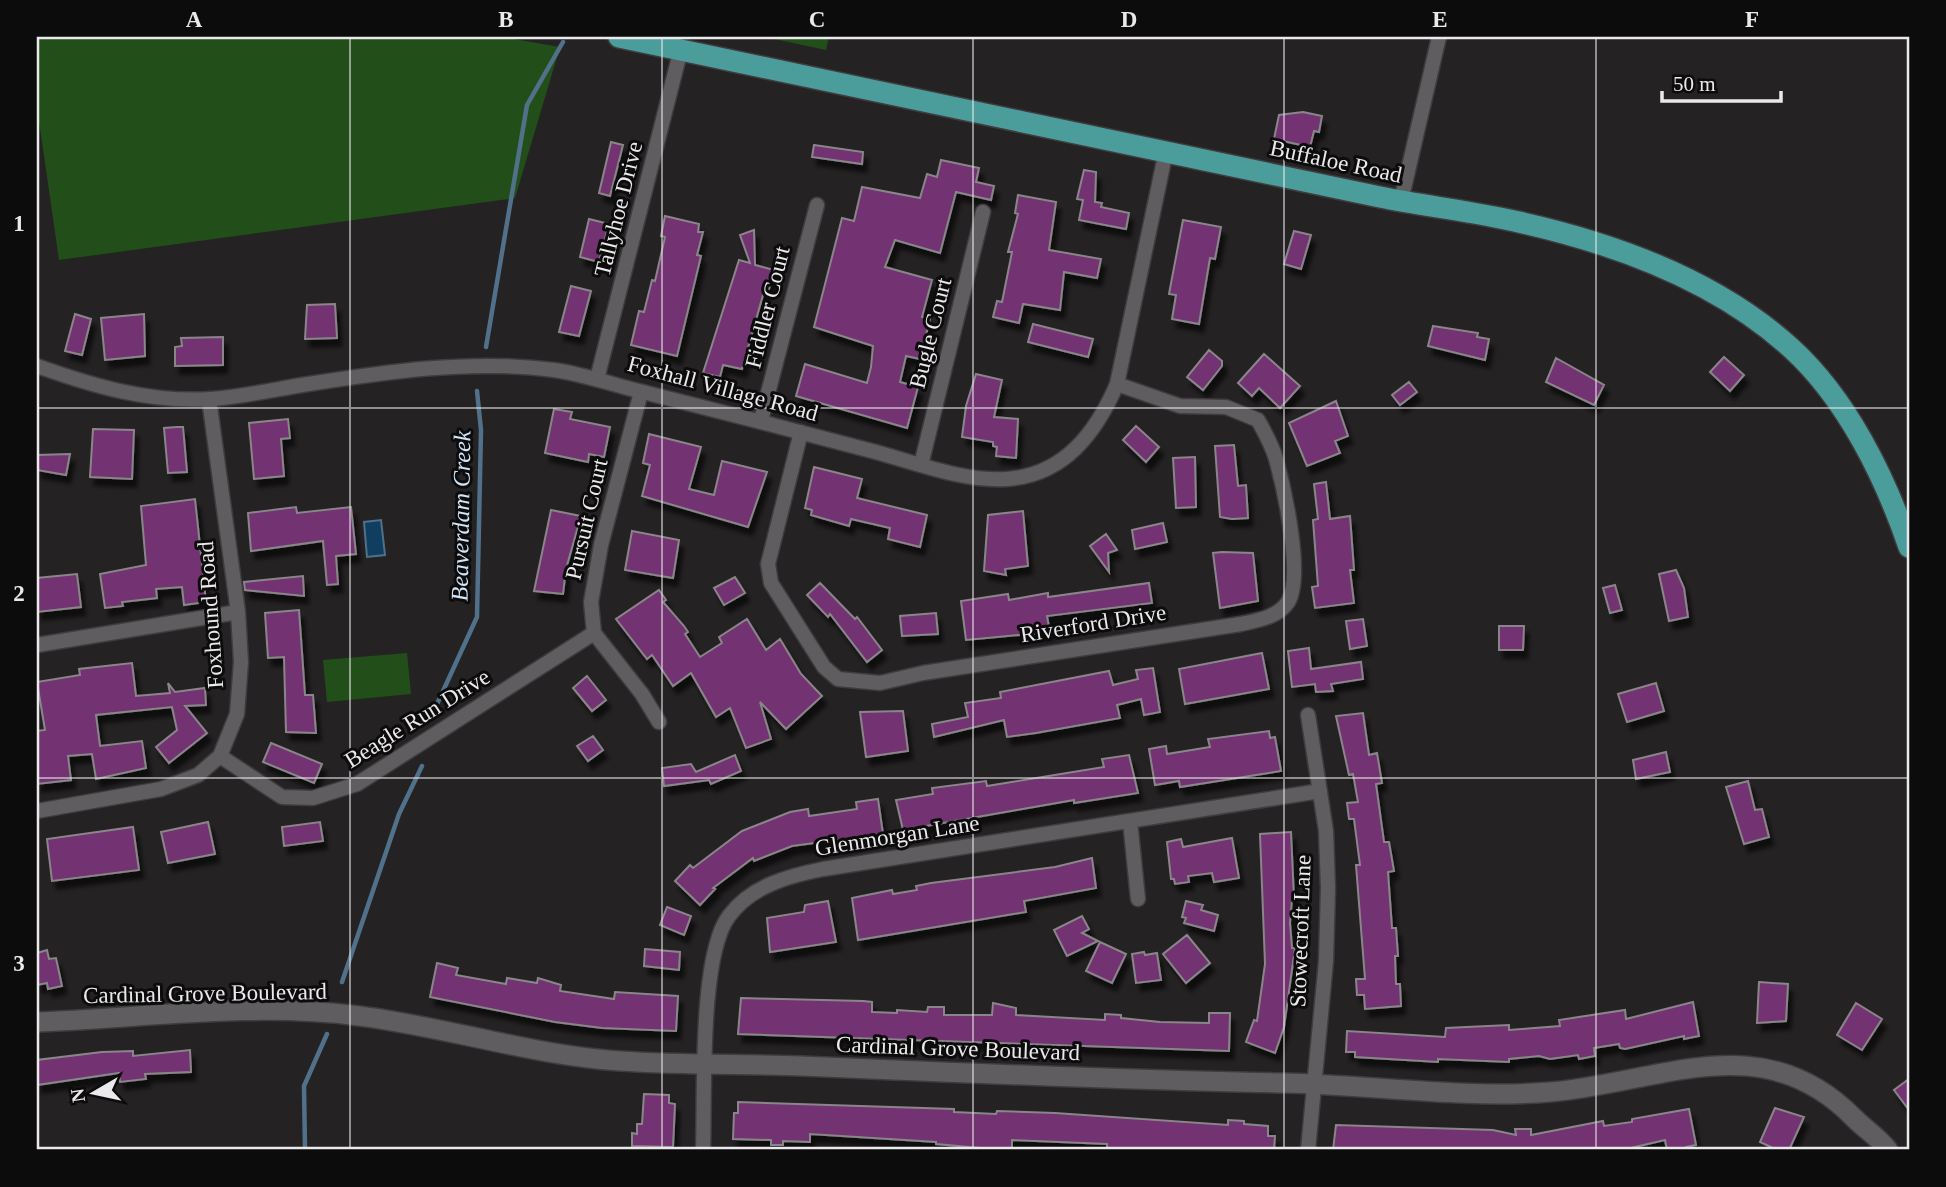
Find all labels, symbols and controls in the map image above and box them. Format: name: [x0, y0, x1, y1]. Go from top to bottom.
text: A: [186, 7, 203, 32]
text: B: [498, 7, 514, 32]
text: C: [809, 7, 825, 32]
text: D: [1121, 7, 1137, 32]
text: E: [1432, 7, 1448, 32]
text: F: [1745, 7, 1759, 32]
scale bar: [1662, 60, 1782, 104]
text: 50 m: [1673, 72, 1716, 96]
street label: Buffaloe Road: [1268, 135, 1405, 188]
street label: Tallyhoe Drive: [590, 139, 647, 279]
text: 1: [13, 211, 25, 236]
street label: Fiddler Court: [740, 243, 795, 371]
street label: Bugle Court: [905, 275, 956, 391]
street label: Foxhall Village Road: [625, 351, 821, 426]
water label: Beaverdam Creek: [447, 430, 475, 602]
street label: Pursuit Court: [560, 456, 613, 582]
street label: Foxhound Road: [193, 540, 228, 689]
text: 2: [13, 581, 25, 606]
street label: Riverford Drive: [1018, 600, 1168, 647]
street label: Beagle Run Drive: [340, 664, 494, 773]
street label: Glenmorgan Lane: [813, 810, 981, 861]
street label: Stowecroft Lane: [1285, 854, 1316, 1008]
text: 3: [13, 951, 25, 976]
street label: Cardinal Grove Boulevard: [83, 979, 328, 1008]
street label: Cardinal Grove Boulevard: [836, 1032, 1081, 1065]
north arrow: [60, 1058, 130, 1128]
text: N: [66, 1087, 89, 1104]

